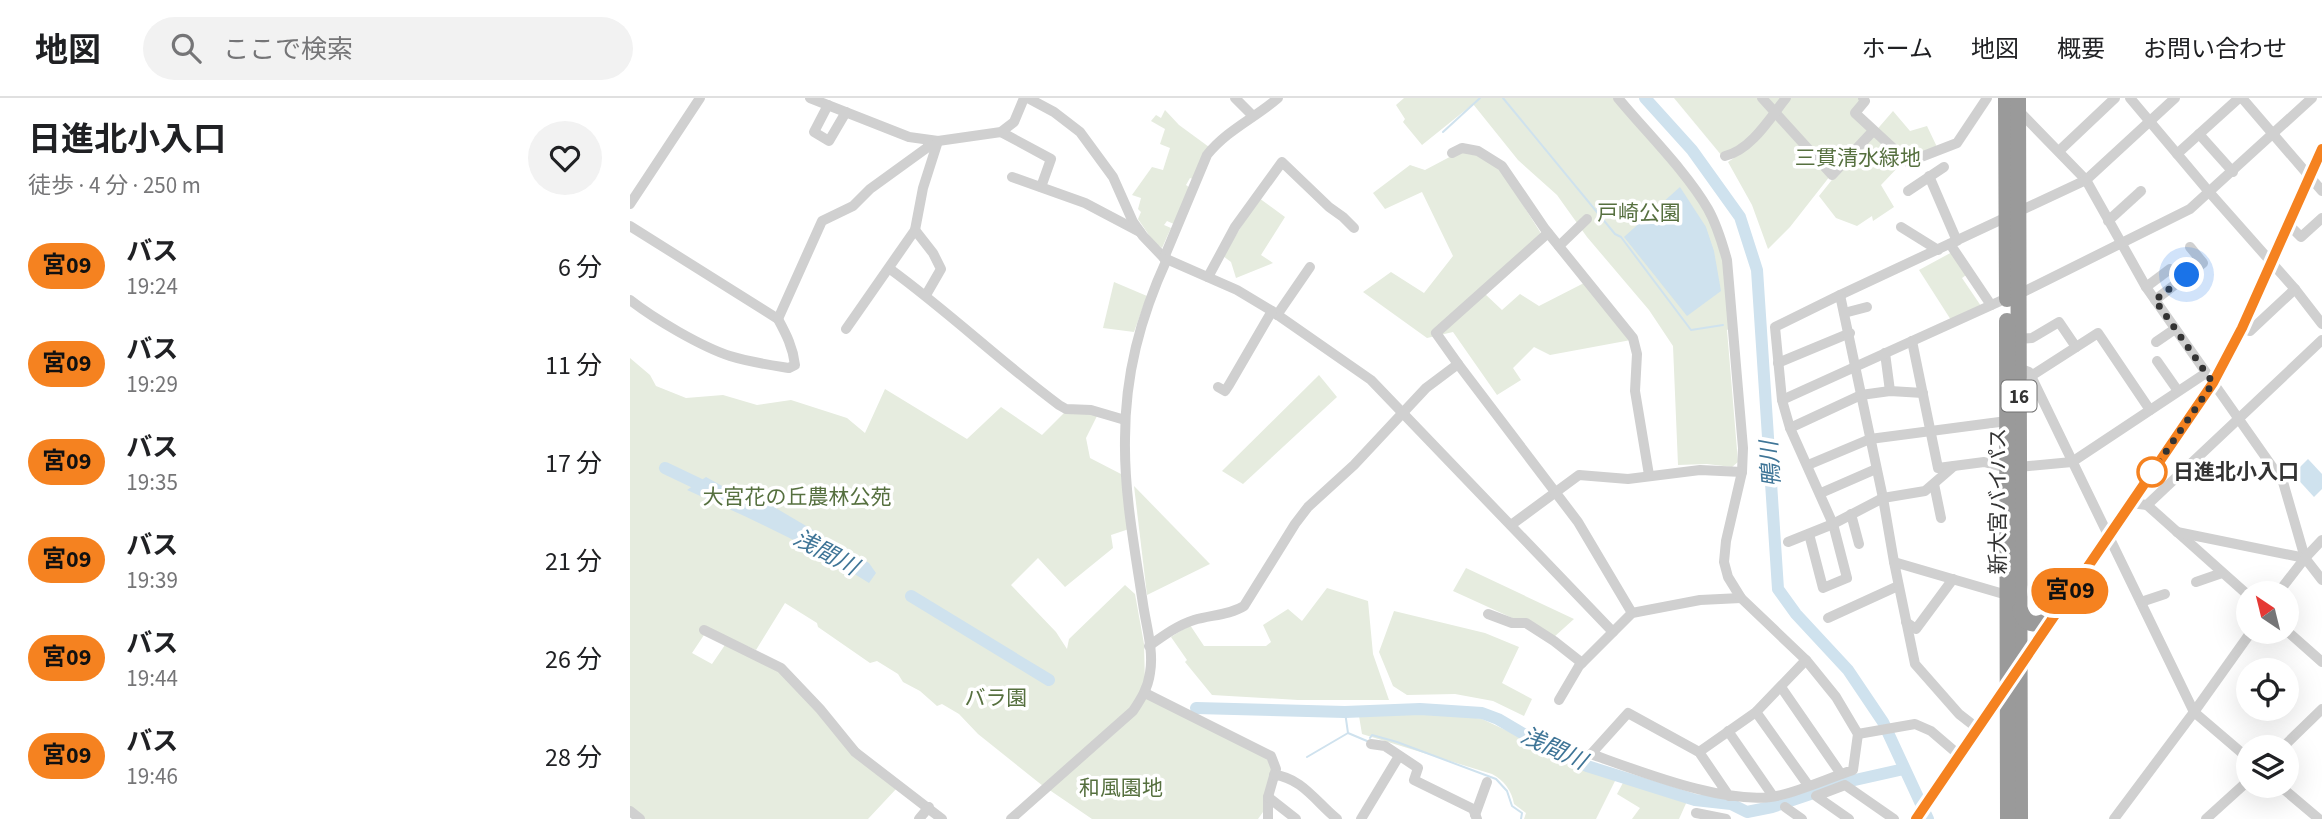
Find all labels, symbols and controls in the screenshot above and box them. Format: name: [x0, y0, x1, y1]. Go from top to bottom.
search box: [143, 17, 633, 80]
text: 地図: [35, 27, 101, 74]
icon: search: [167, 29, 205, 67]
text: ここで検索: [223, 31, 353, 68]
text: ホーム: [1862, 32, 1933, 67]
text: 地図: [1971, 32, 2019, 67]
text: 概要: [2057, 32, 2105, 67]
text: お問い合わせ: [2143, 32, 2287, 67]
text: 日進北小入口: [28, 116, 226, 163]
button: heart: [528, 121, 602, 195]
park label: 三貫清水緑地: [1795, 143, 1921, 173]
text: 徒歩 · 4 分 · 250 m: [28, 169, 201, 202]
park label: 戸崎公園: [1597, 198, 1681, 228]
text: バス: [126, 233, 178, 270]
text: 宮09: [42, 248, 91, 283]
text: 6 分: [558, 249, 602, 286]
your location: [2169, 257, 2204, 292]
text: 19:24: [126, 270, 178, 303]
text: バス: [126, 331, 178, 368]
text: 宮09: [42, 346, 91, 381]
text: 11 分: [545, 347, 602, 384]
text: 19:29: [126, 368, 178, 401]
road number: 16: [2002, 380, 2036, 412]
street label: 新大宮バイパス: [1983, 428, 2013, 574]
text: バス: [126, 429, 178, 466]
water label: 鴨川: [1752, 437, 1789, 488]
text: 宮09: [42, 444, 91, 479]
text: 17 分: [545, 445, 602, 482]
marker: 日進北小入口: [2137, 457, 2167, 487]
place label: 日進北小入口: [2173, 457, 2299, 487]
text: 19:35: [126, 466, 178, 499]
park label: 大宮花の丘農林公苑: [703, 482, 892, 512]
water label: 浅間川: [788, 522, 867, 585]
text: バス: [126, 527, 178, 564]
text: 宮09: [42, 542, 91, 577]
text: 21 分: [545, 543, 602, 580]
text: 19:39: [126, 564, 178, 597]
line badge: 宮09: [2030, 568, 2110, 614]
text: 宮09: [2045, 573, 2095, 608]
north arrow: [2236, 581, 2300, 644]
map controls: [2236, 581, 2299, 798]
text: バス: [126, 625, 178, 662]
text: 宮09: [42, 640, 91, 675]
text: 26 分: [545, 641, 602, 678]
button: locate: [2236, 658, 2299, 721]
text: 19:44: [126, 662, 178, 695]
park label: バラ園: [965, 683, 1028, 713]
water label: 浅間川: [1516, 719, 1595, 779]
text: バス: [126, 723, 178, 760]
button: layers: [2236, 735, 2299, 798]
text: 宮09: [42, 738, 91, 773]
text: 28 分: [545, 739, 602, 776]
text: 19:46: [126, 760, 178, 793]
park label: 和風園地: [1079, 773, 1163, 803]

